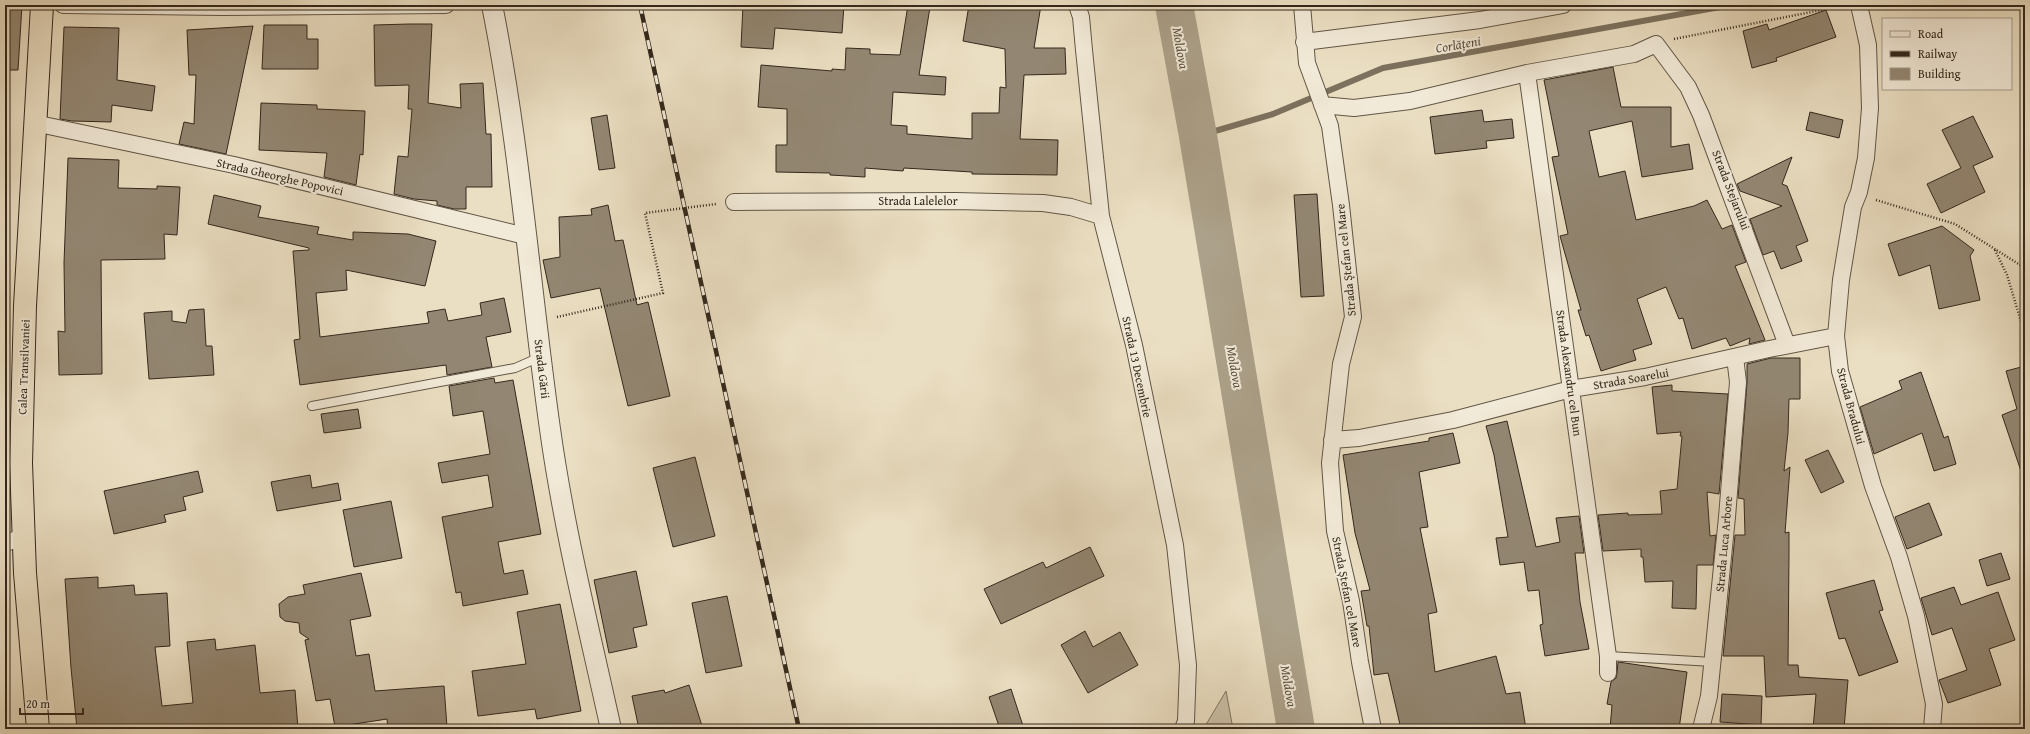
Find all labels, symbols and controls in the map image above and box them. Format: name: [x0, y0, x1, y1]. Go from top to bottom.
legend: [1882, 18, 2012, 90]
text: Road: [1918, 25, 1944, 42]
water label: Moldova: [1168, 26, 1194, 70]
water label: Corlățeni: [1434, 31, 1483, 58]
text: Railway: [1918, 45, 1957, 62]
text: Building: [1918, 65, 1961, 82]
street label: Strada Stejarului: [1708, 147, 1755, 233]
street label: Strada Gheorghe Popovici: [215, 154, 346, 200]
street label: Strada Lalelelor: [878, 192, 958, 209]
street label: Strada Ștefan cel Mare: [1331, 203, 1360, 317]
street label: Strada Alexandru cel Bun: [1552, 309, 1587, 437]
street label: Strada 13 Decembrie: [1118, 315, 1157, 420]
street label: Calea Transilvaniei: [13, 318, 34, 415]
street label: Strada Gării: [530, 338, 555, 400]
water label: Moldova: [1222, 345, 1248, 389]
street label: Strada Soarelui: [1592, 363, 1671, 394]
street label: Strada Bradului: [1833, 366, 1870, 447]
street label: Strada Luca Arbore: [1711, 495, 1736, 593]
street label: Strada Ștefan cel Mare: [1328, 535, 1367, 649]
water label: Moldova: [1276, 664, 1302, 708]
scale bar: [20, 690, 83, 716]
text: 20 m: [26, 695, 50, 712]

